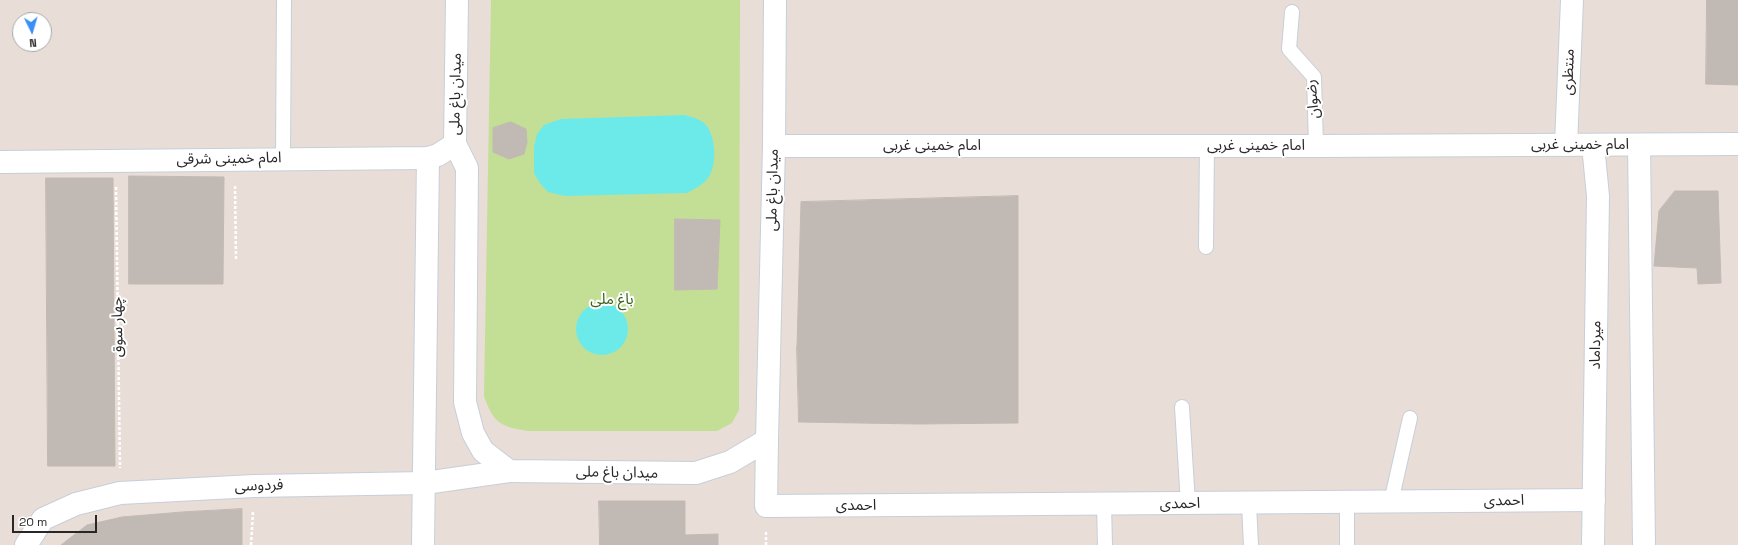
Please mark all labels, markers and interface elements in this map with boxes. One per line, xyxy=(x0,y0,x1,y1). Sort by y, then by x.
north arrow xyxy=(12,12,52,52)
text: N xyxy=(29,36,37,50)
street label: منتظری xyxy=(1559,48,1579,96)
street label: میدان باغ ملی xyxy=(446,53,466,135)
street label: رضوان xyxy=(1302,78,1324,120)
street label: امام خمینی غربی xyxy=(1531,136,1629,154)
street label: امام خمینی غربی xyxy=(883,137,981,155)
street label: امام خمینی غربی xyxy=(1207,137,1305,155)
street label: امام خمینی شرقی xyxy=(176,149,282,169)
street label: میدان باغ ملی xyxy=(763,149,783,231)
park label: باغ ملی xyxy=(590,291,634,309)
street label: چهار سوق xyxy=(108,297,128,357)
street label: میرداماد xyxy=(1587,320,1605,370)
street label: میدان باغ ملی xyxy=(576,463,658,483)
street label: فردوسی xyxy=(234,476,284,496)
street label: احمدی xyxy=(1484,492,1524,510)
street label: احمدی xyxy=(1160,495,1200,513)
street label: احمدی xyxy=(836,497,876,515)
scale bar xyxy=(14,507,99,533)
text: 20 m xyxy=(19,514,47,530)

